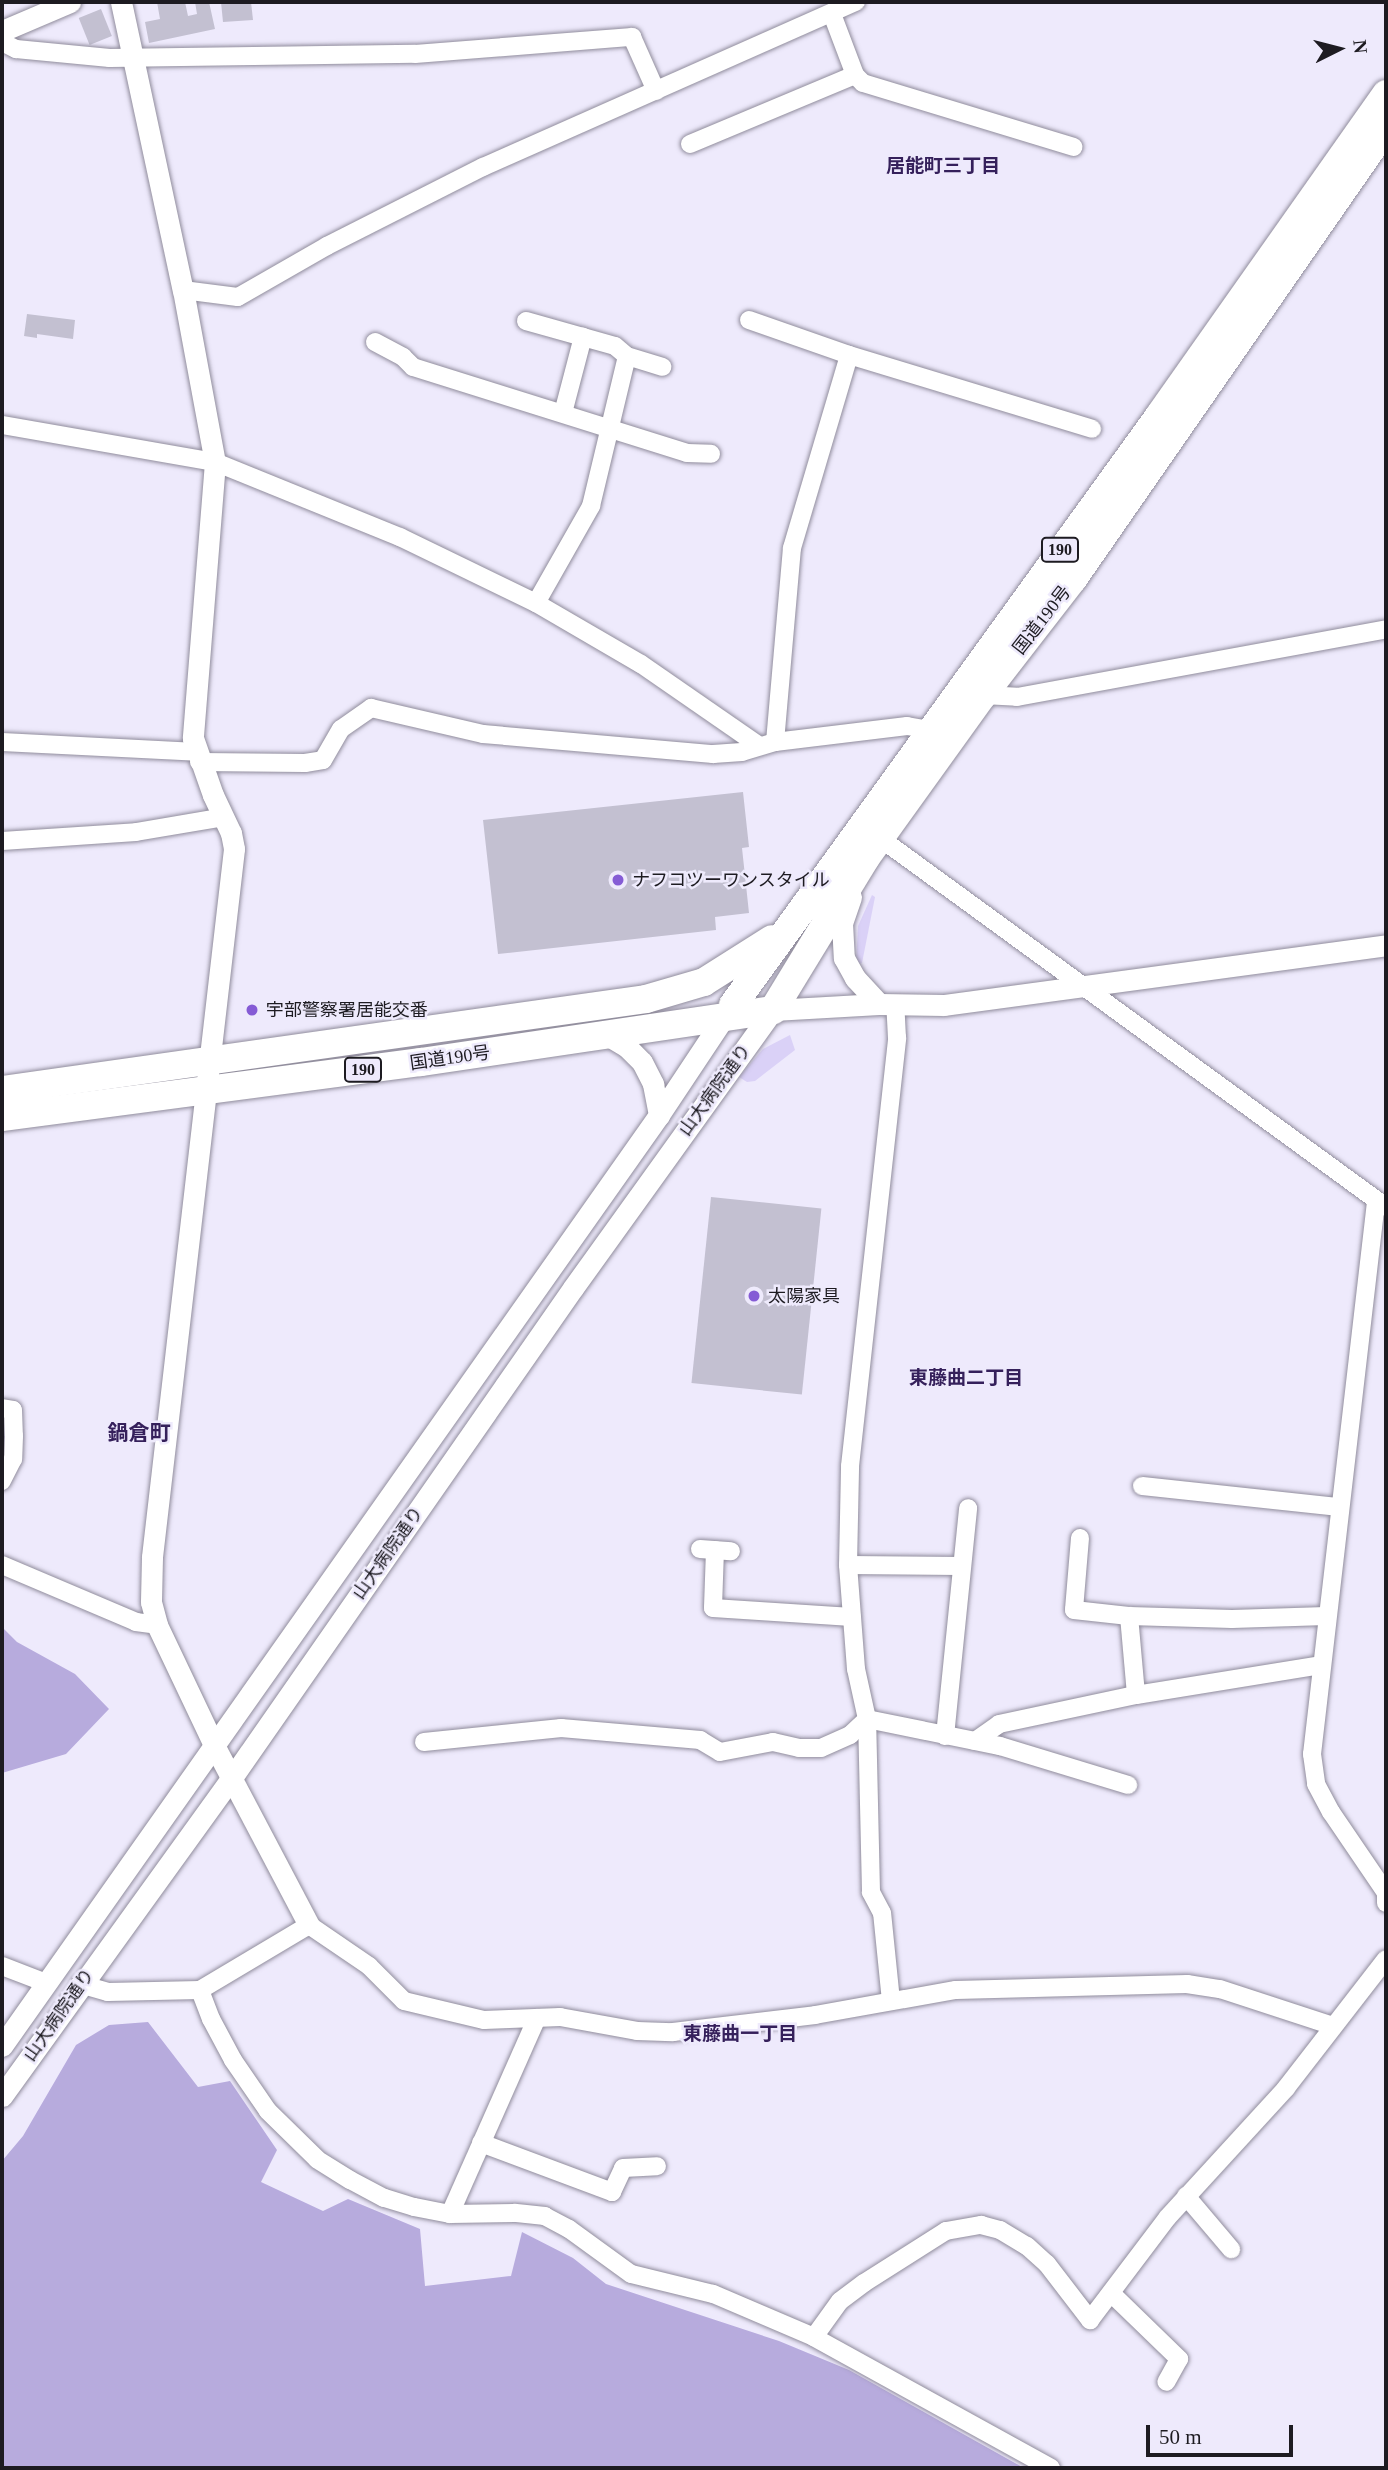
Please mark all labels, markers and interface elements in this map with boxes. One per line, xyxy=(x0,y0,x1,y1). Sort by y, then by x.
north arrow xyxy=(1304,14,1374,84)
text: N xyxy=(1349,39,1372,55)
district label: 居能町三丁目 xyxy=(886,155,1000,177)
road number: 190 xyxy=(1041,538,1079,562)
street label: 国道190号 xyxy=(1009,581,1075,659)
place label: ナフコツーワンスタイル xyxy=(632,869,830,891)
marker: ナフコツーワンスタイル xyxy=(610,872,626,888)
place label: 宇部警察署居能交番 xyxy=(266,999,428,1021)
marker: 宇部警察署居能交番 xyxy=(244,1002,260,1018)
street label: 山大病院通り xyxy=(675,1040,755,1140)
street label: 国道190号 xyxy=(408,1042,492,1074)
road number: 190 xyxy=(344,1058,382,1082)
place label: 太陽家具 xyxy=(768,1285,840,1307)
marker: 太陽家具 xyxy=(746,1288,762,1304)
district label: 東藤曲二丁目 xyxy=(909,1367,1023,1389)
district label: 鍋倉町 xyxy=(108,1420,170,1446)
street label: 山大病院通り xyxy=(348,1503,428,1603)
street label: 山大病院通り xyxy=(19,1965,99,2065)
district label: 東藤曲一丁目 xyxy=(683,2023,797,2045)
scale bar xyxy=(1150,2410,1297,2454)
text: 50 m xyxy=(1159,2425,1202,2449)

